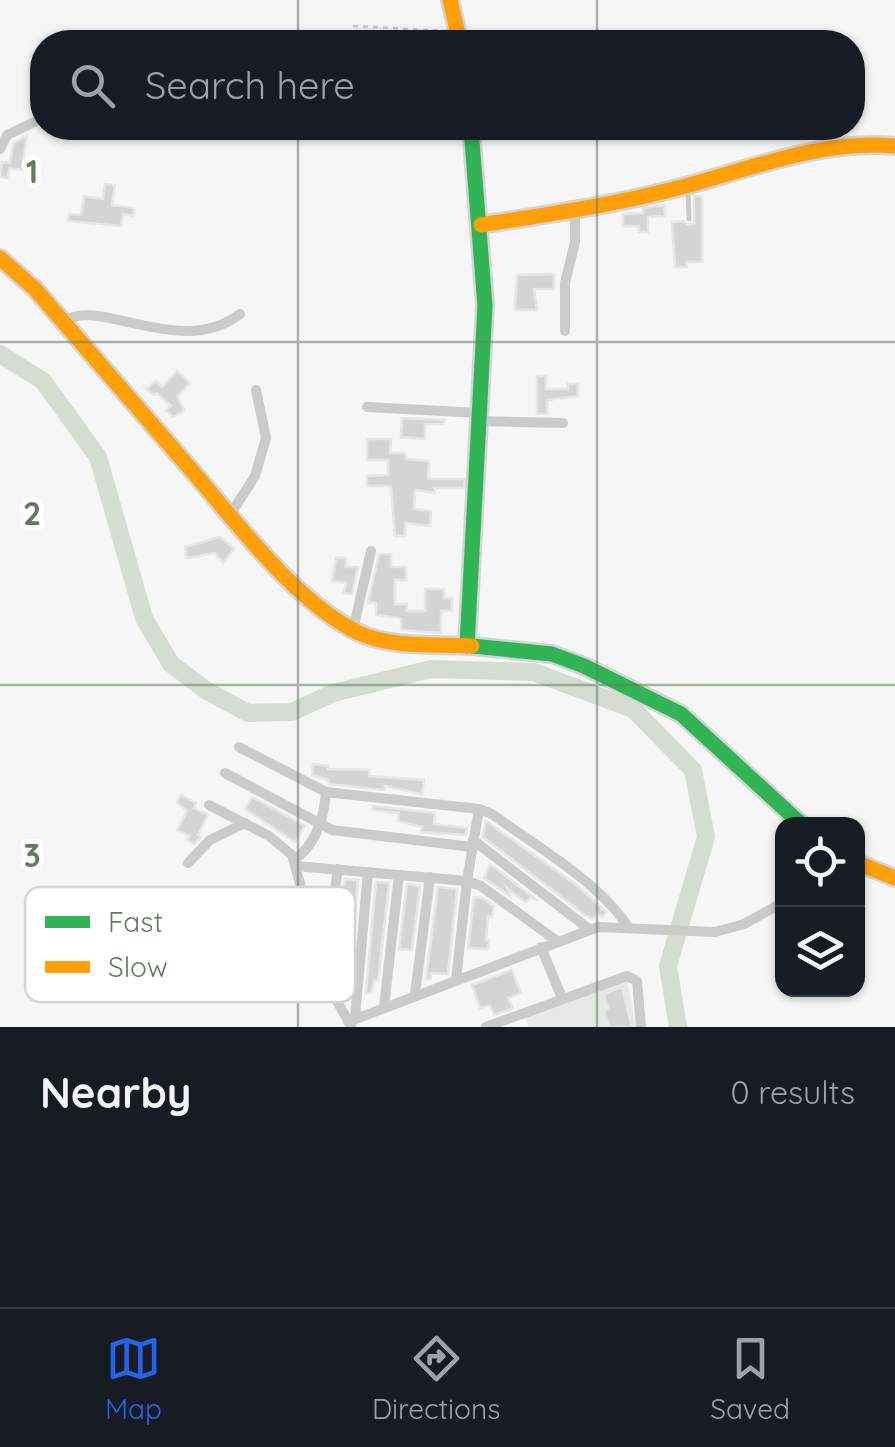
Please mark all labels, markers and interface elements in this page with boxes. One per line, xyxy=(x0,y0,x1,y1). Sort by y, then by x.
search box xyxy=(30,30,865,140)
icon: search xyxy=(65,58,120,113)
text: Search here xyxy=(145,61,355,109)
text: 1 xyxy=(26,151,38,191)
text: 2 xyxy=(23,493,41,533)
map controls xyxy=(775,817,865,997)
button: locate xyxy=(775,817,865,907)
text: 3 xyxy=(23,835,41,875)
legend xyxy=(25,887,355,1002)
text: Fast xyxy=(108,904,163,939)
button: layers xyxy=(775,907,865,997)
text: Slow xyxy=(108,949,168,984)
text: Nearby xyxy=(40,1066,191,1119)
text: 0 results xyxy=(731,1072,855,1112)
tab: Map xyxy=(105,1331,162,1426)
tab: Directions xyxy=(372,1331,500,1426)
tab: Saved xyxy=(710,1331,790,1426)

